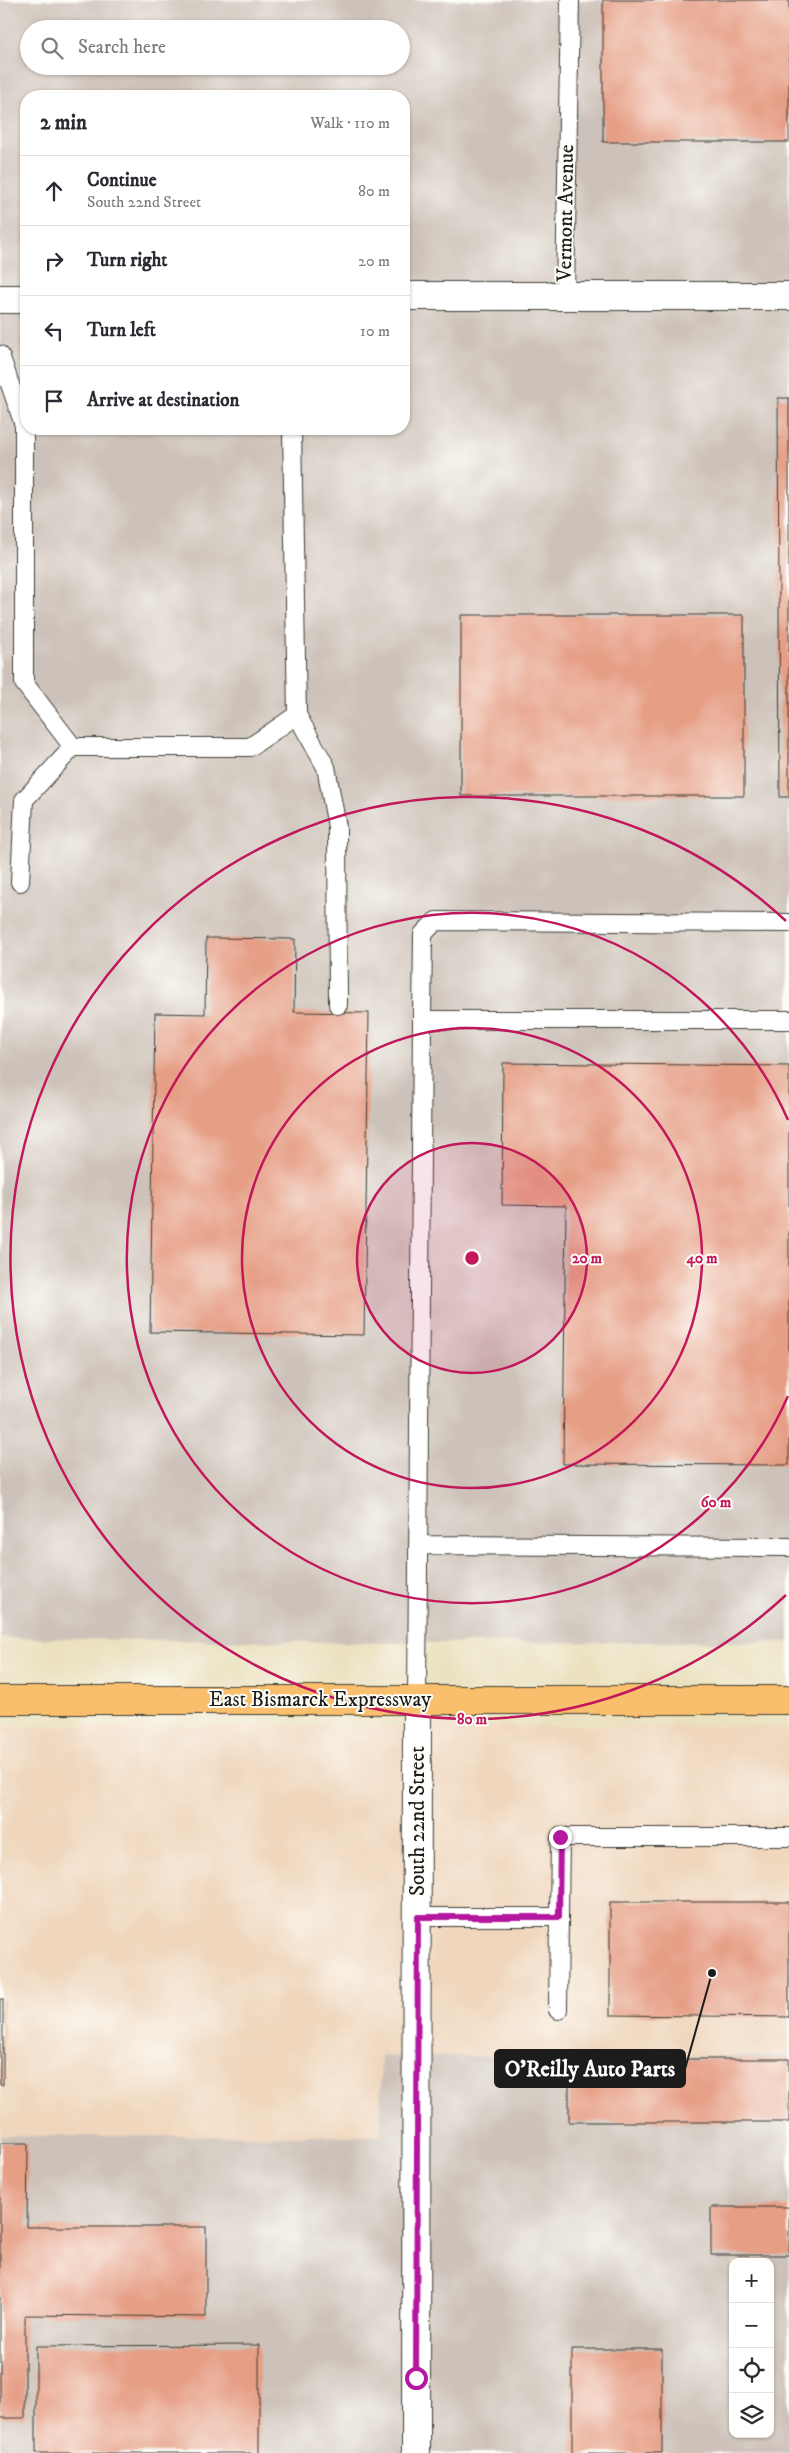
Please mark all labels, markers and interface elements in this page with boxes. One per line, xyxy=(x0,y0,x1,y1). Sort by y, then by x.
search box xyxy=(20,20,410,75)
icon: search xyxy=(38,34,66,62)
text: Search here xyxy=(78,36,166,59)
text: 2 min xyxy=(40,110,87,136)
text: Walk · 110 m xyxy=(310,113,390,133)
street label: Vermont Avenue xyxy=(552,144,580,283)
text: Continue xyxy=(87,169,157,192)
icon: ahead xyxy=(40,177,68,205)
text: 80 m xyxy=(358,181,390,201)
text: South 22nd Street xyxy=(87,192,201,212)
icon: right xyxy=(40,247,68,275)
text: Turn right xyxy=(87,249,167,272)
text: 20 m xyxy=(358,251,390,271)
icon: left xyxy=(40,317,68,345)
text: Turn left xyxy=(87,319,156,342)
text: 10 m xyxy=(360,321,390,341)
icon: arrive xyxy=(40,387,68,415)
text: Arrive at destination xyxy=(87,389,239,412)
centre of rings xyxy=(463,1249,481,1267)
text: 20 m xyxy=(572,1249,603,1268)
text: 40 m xyxy=(685,1249,718,1268)
text: 60 m xyxy=(701,1493,732,1512)
street label: East Bismarck Expressway xyxy=(209,1687,432,1713)
text: 80 m xyxy=(457,1710,488,1729)
street label: South 22nd Street xyxy=(405,1746,431,1896)
route end xyxy=(549,1826,572,1849)
callout: O'Reilly Auto Parts xyxy=(495,2050,685,2087)
text: O'Reilly Auto Parts xyxy=(505,2056,676,2083)
map controls xyxy=(729,2258,774,2438)
button: + xyxy=(729,2258,774,2303)
button: − xyxy=(729,2303,774,2348)
button: locate xyxy=(729,2348,774,2393)
route start xyxy=(405,2367,428,2390)
button: layers xyxy=(729,2393,774,2438)

